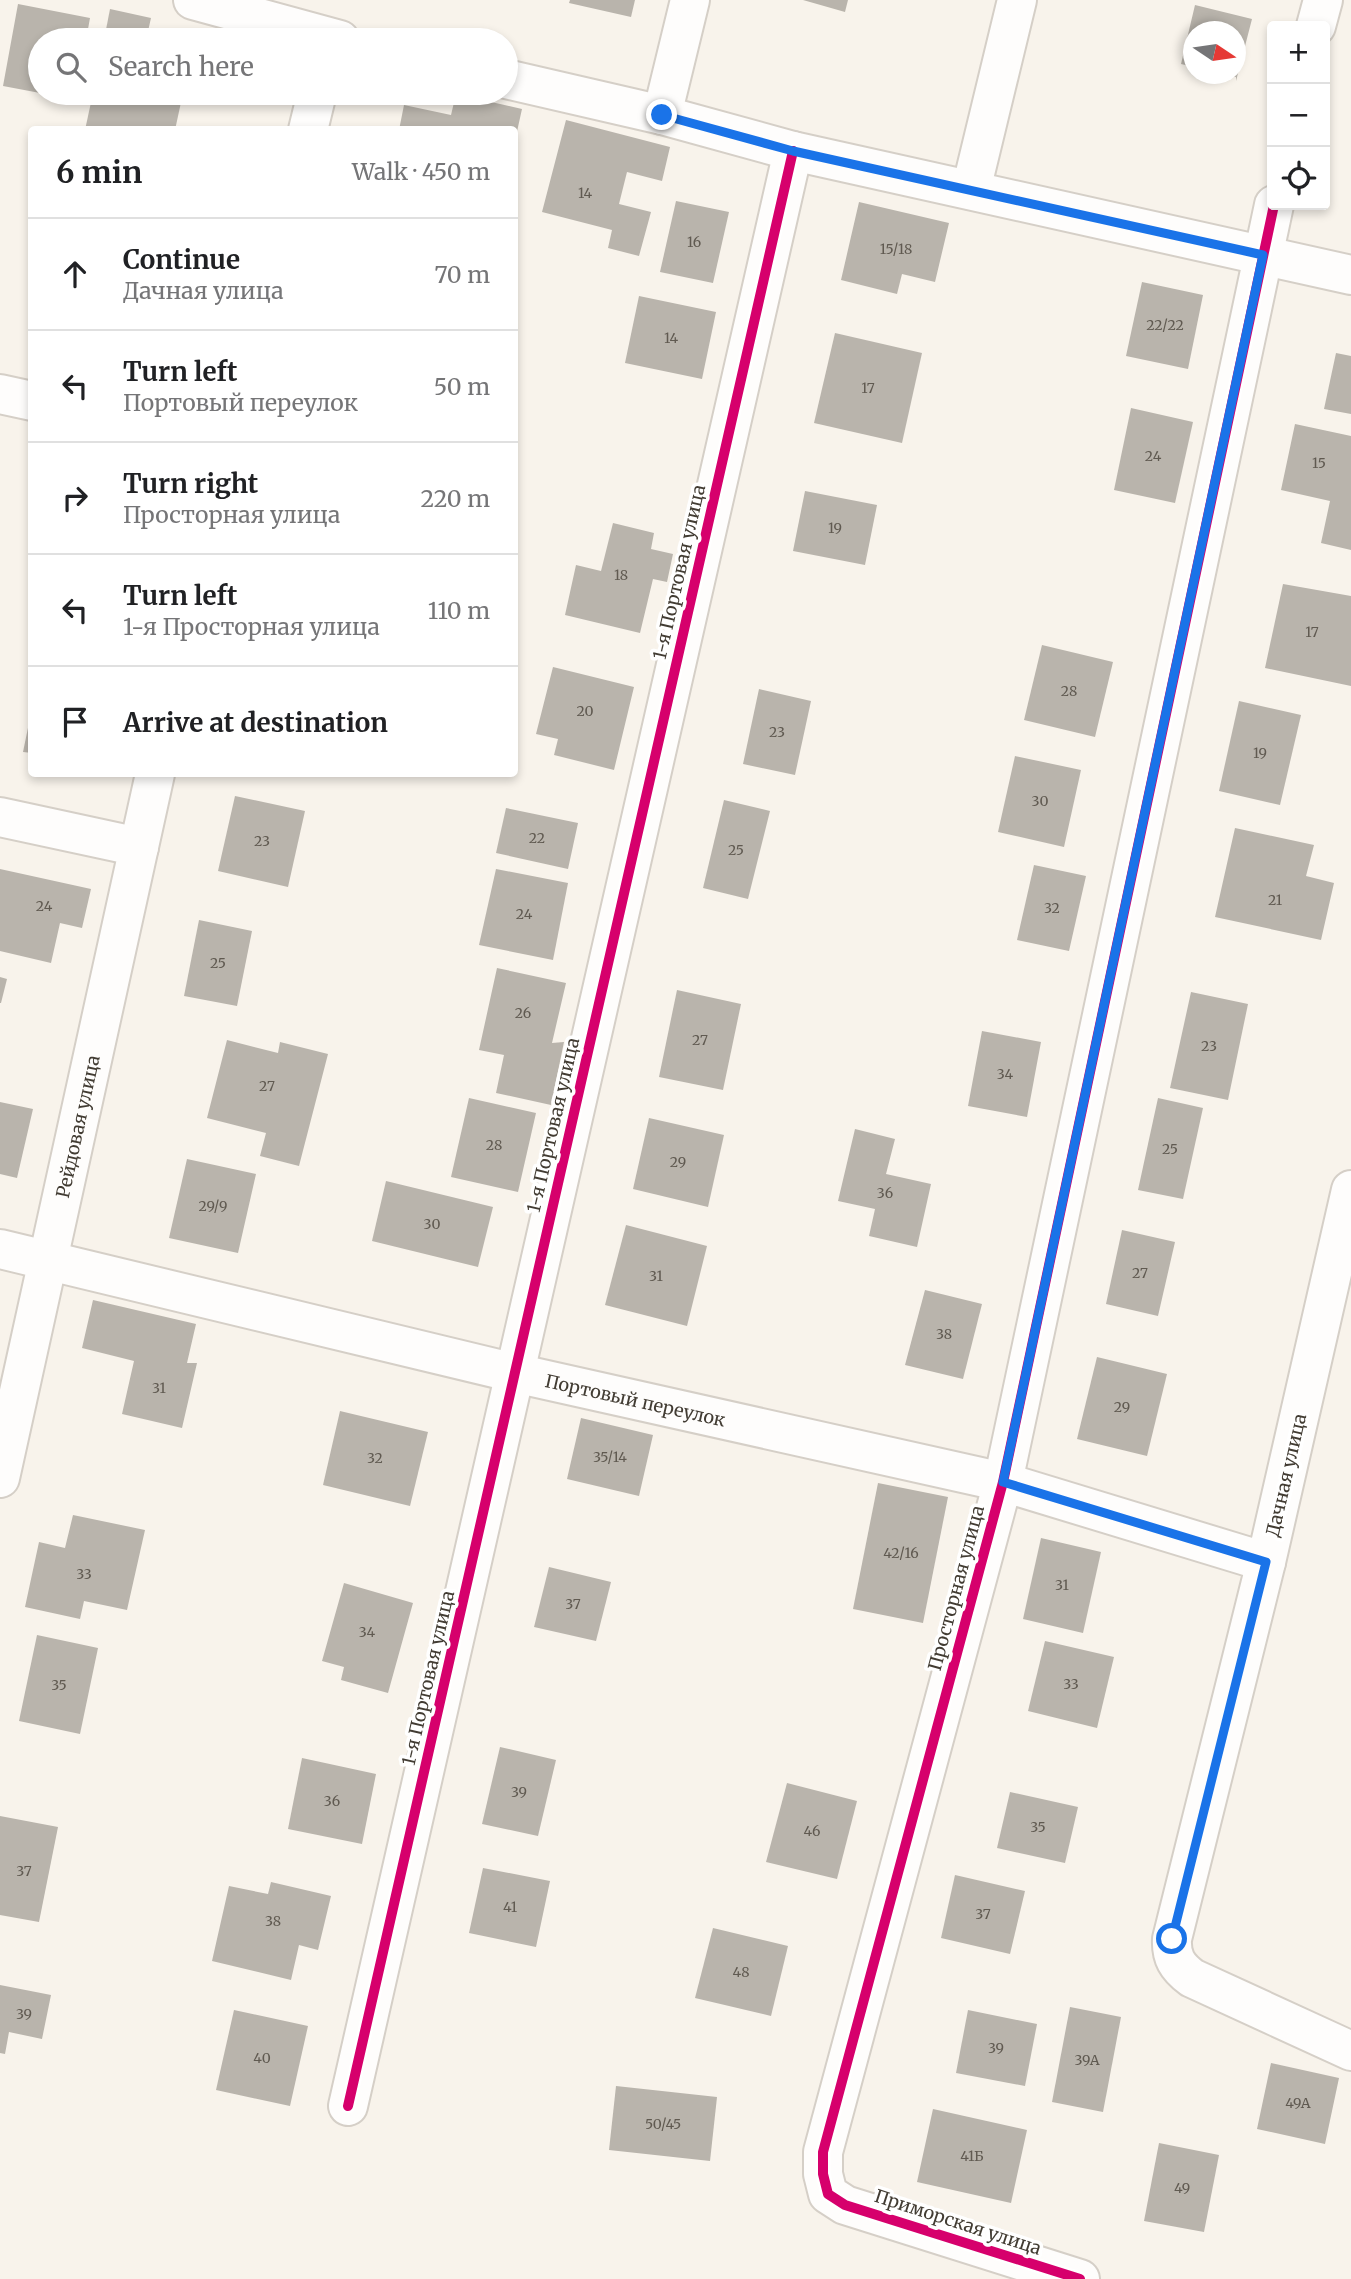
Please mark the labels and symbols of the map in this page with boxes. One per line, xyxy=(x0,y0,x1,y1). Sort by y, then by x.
north arrow xyxy=(1183,21,1246,84)
route end xyxy=(646,99,677,130)
house number: 14 xyxy=(578,184,592,202)
house number: 16 xyxy=(687,233,701,251)
house number: 15/18 xyxy=(880,240,912,258)
house number: 22/22 xyxy=(1146,316,1184,334)
house number: 14 xyxy=(664,329,678,347)
house number: 17 xyxy=(861,379,875,397)
house number: 24 xyxy=(1145,447,1162,465)
house number: 15 xyxy=(1312,454,1326,472)
street label: 1-я Портовая улица xyxy=(648,482,710,662)
house number: 19 xyxy=(828,519,842,537)
house number: 18 xyxy=(614,566,628,584)
house number: 17 xyxy=(1305,623,1319,641)
house number: 28 xyxy=(1061,682,1077,700)
house number: 20 xyxy=(576,702,594,720)
house number: 23 xyxy=(769,723,785,741)
house number: 19 xyxy=(1253,744,1267,762)
house number: 30 xyxy=(1032,792,1048,810)
house number: 22 xyxy=(529,829,545,847)
house number: 23 xyxy=(254,832,270,850)
house number: 25 xyxy=(728,841,744,859)
house number: 21 xyxy=(1268,891,1282,909)
house number: 24 xyxy=(36,897,53,915)
house number: 32 xyxy=(1044,899,1060,917)
house number: 24 xyxy=(516,905,533,923)
house number: 25 xyxy=(210,954,226,972)
house number: 26 xyxy=(515,1004,531,1022)
house number: 27 xyxy=(692,1031,708,1049)
street label: 1-я Портовая улица xyxy=(522,1035,584,1215)
house number: 23 xyxy=(1201,1037,1217,1055)
street label: Рейдовая улица xyxy=(51,1053,104,1200)
house number: 34 xyxy=(997,1065,1014,1083)
house number: 27 xyxy=(259,1077,275,1095)
house number: 28 xyxy=(486,1136,502,1154)
house number: 25 xyxy=(1162,1140,1178,1158)
house number: 29 xyxy=(670,1153,686,1171)
house number: 36 xyxy=(877,1184,893,1202)
house number: 29/9 xyxy=(198,1197,228,1215)
house number: 30 xyxy=(424,1215,440,1233)
house number: 27 xyxy=(1132,1264,1148,1282)
house number: 31 xyxy=(649,1267,663,1285)
house number: 38 xyxy=(936,1325,952,1343)
street label: Портовый переулок xyxy=(543,1369,728,1431)
house number: 31 xyxy=(152,1379,166,1397)
house number: 29 xyxy=(1114,1398,1130,1416)
street label: Дачная улица xyxy=(1261,1411,1311,1539)
house number: 35/14 xyxy=(593,1448,627,1466)
house number: 32 xyxy=(367,1449,383,1467)
street label: Просторная улица xyxy=(923,1503,989,1673)
house number: 42/16 xyxy=(883,1544,919,1562)
house number: 33 xyxy=(76,1565,92,1583)
house number: 31 xyxy=(1055,1576,1069,1594)
street label: 1-я Портовая улица xyxy=(397,1588,459,1768)
house number: 37 xyxy=(565,1595,581,1613)
house number: 34 xyxy=(359,1623,376,1641)
house number: 33 xyxy=(1063,1675,1079,1693)
house number: 35 xyxy=(51,1676,67,1694)
house number: 39 xyxy=(511,1783,527,1801)
house number: 36 xyxy=(324,1792,340,1810)
house number: 35 xyxy=(1030,1818,1046,1836)
house number: 46 xyxy=(804,1822,820,1840)
house number: 37 xyxy=(16,1862,32,1880)
house number: 41 xyxy=(503,1898,517,1916)
house number: 37 xyxy=(975,1905,991,1923)
house number: 38 xyxy=(265,1912,281,1930)
route start xyxy=(1156,1923,1187,1954)
house number: 48 xyxy=(733,1963,749,1981)
house number: 39 xyxy=(16,2005,32,2023)
house number: 39 xyxy=(988,2039,1004,2057)
house number: 40 xyxy=(253,2049,271,2067)
house number: 39А xyxy=(1074,2051,1100,2069)
house number: 49А xyxy=(1285,2094,1311,2112)
house number: 50/45 xyxy=(645,2115,681,2133)
house number: 41Б xyxy=(960,2147,984,2165)
house number: 49 xyxy=(1174,2179,1190,2197)
street label: Приморская улица xyxy=(872,2184,1045,2260)

